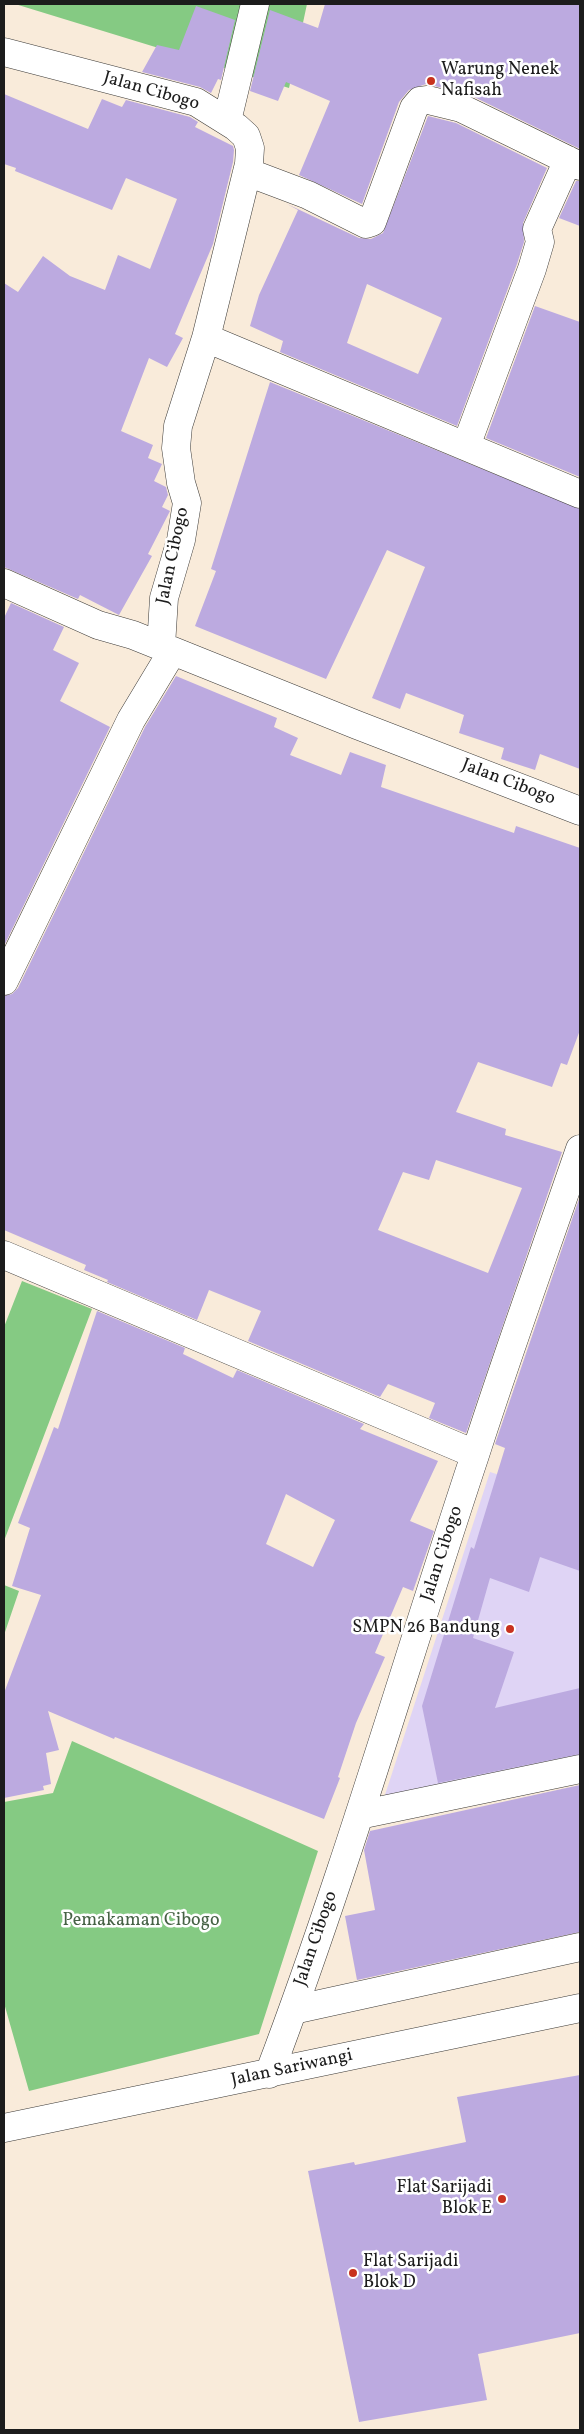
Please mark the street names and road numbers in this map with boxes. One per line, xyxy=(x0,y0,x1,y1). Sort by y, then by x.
street label: Jalan Cibogo xyxy=(100,68,202,116)
street label: Jalan Cibogo xyxy=(153,505,195,607)
street label: Jalan Cibogo xyxy=(458,755,558,811)
street label: Jalan Cibogo xyxy=(417,1504,469,1604)
street label: Jalan Cibogo xyxy=(291,1889,343,1989)
street label: Jalan Sariwangi xyxy=(229,2046,355,2092)

